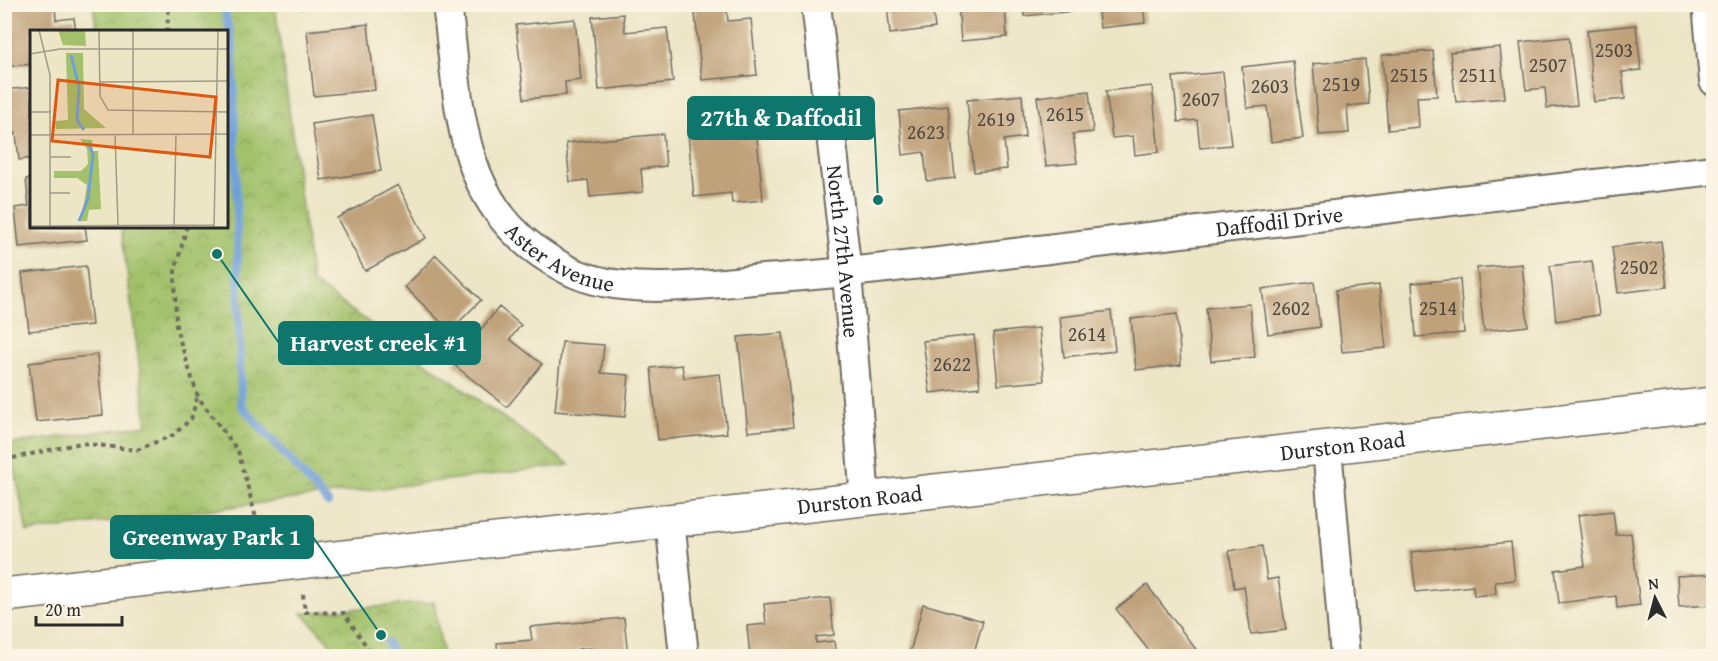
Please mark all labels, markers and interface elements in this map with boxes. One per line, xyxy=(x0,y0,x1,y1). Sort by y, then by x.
inset map xyxy=(30,30,228,228)
house number: 2503 xyxy=(1595,35,1633,64)
house number: 2507 xyxy=(1529,50,1567,79)
house number: 2515 xyxy=(1390,60,1428,89)
house number: 2511 xyxy=(1459,60,1497,89)
house number: 2519 xyxy=(1322,69,1360,98)
house number: 2603 xyxy=(1251,71,1289,100)
house number: 2607 xyxy=(1182,84,1220,113)
callout: 27th & Daffodil xyxy=(688,97,874,139)
house number: 2615 xyxy=(1046,99,1084,128)
text: 27th & Daffodil xyxy=(700,100,862,135)
house number: 2619 xyxy=(977,104,1015,133)
house number: 2623 xyxy=(907,117,945,146)
street label: North 27th Avenue xyxy=(819,163,868,339)
street label: Daffodil Drive xyxy=(1214,198,1345,245)
street label: Aster Avenue xyxy=(498,215,617,300)
house number: 2502 xyxy=(1620,252,1658,281)
house number: 2602 xyxy=(1272,293,1310,322)
house number: 2514 xyxy=(1419,293,1457,322)
house number: 2614 xyxy=(1068,319,1106,348)
callout: Harvest creek #1 xyxy=(279,322,480,364)
text: Harvest creek #1 xyxy=(290,325,468,360)
house number: 2622 xyxy=(933,349,971,378)
street label: Durston Road xyxy=(1279,423,1407,468)
street label: Durston Road xyxy=(796,477,924,522)
callout: Greenway Park 1 xyxy=(111,516,313,558)
text: Greenway Park 1 xyxy=(123,519,301,554)
north arrow xyxy=(1625,568,1685,628)
text: N xyxy=(1647,571,1660,596)
scale bar xyxy=(36,589,122,627)
text: 20 m xyxy=(45,596,81,623)

